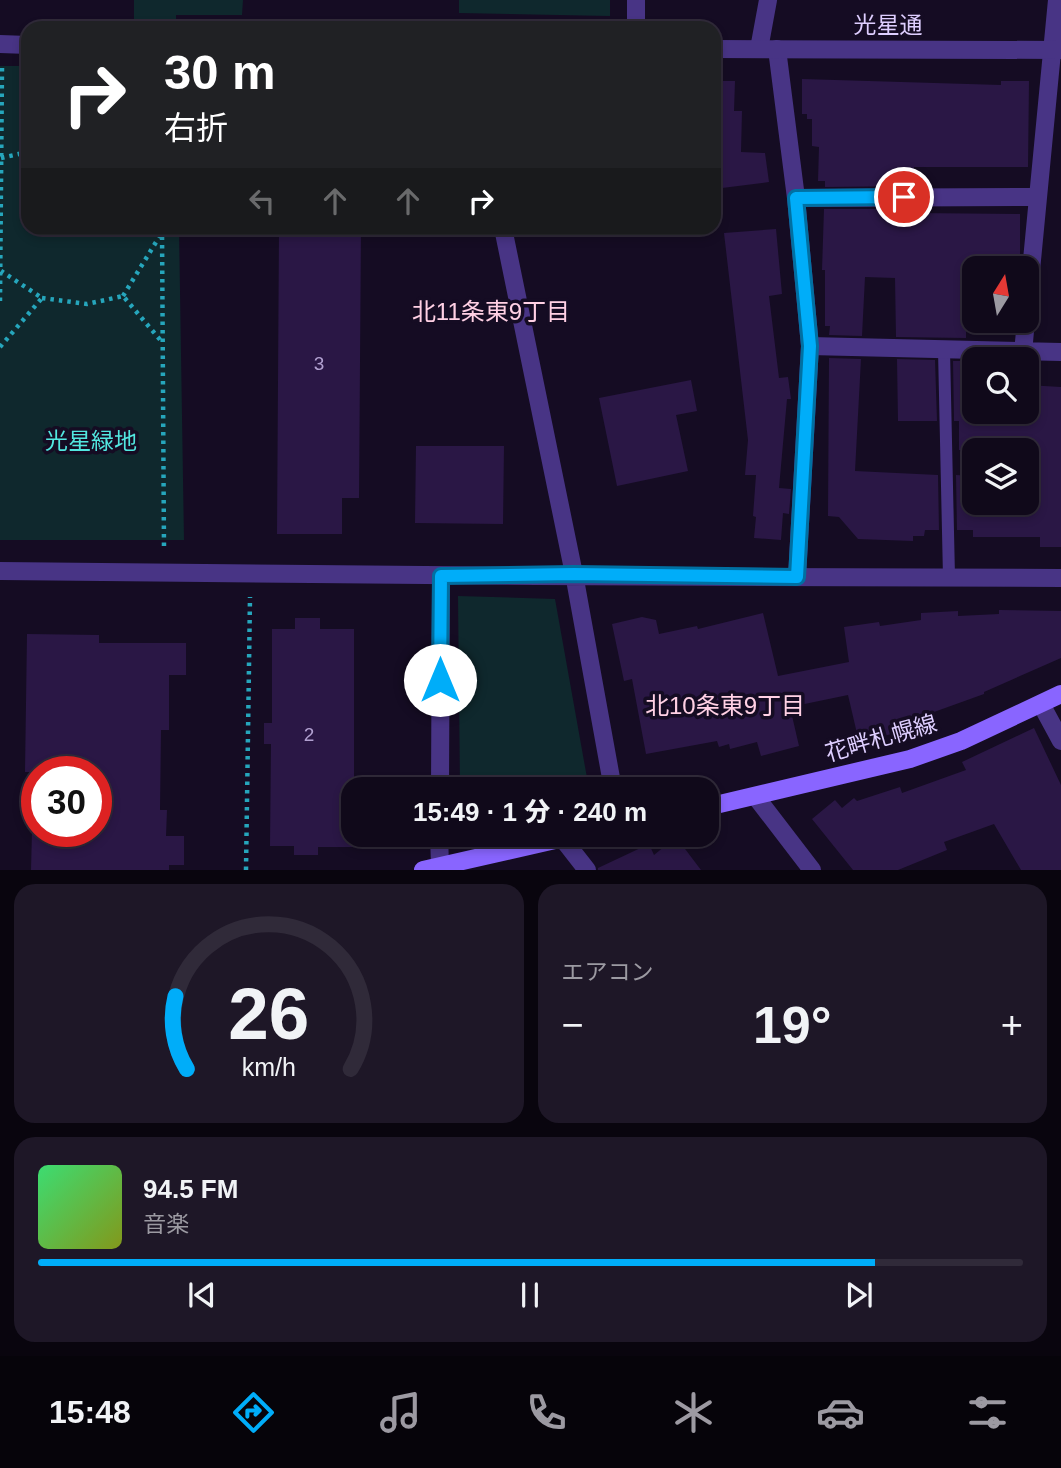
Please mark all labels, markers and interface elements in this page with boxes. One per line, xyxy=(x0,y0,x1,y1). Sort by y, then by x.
street label: 光星通 xyxy=(854,12,923,38)
text: 30 m xyxy=(164,45,276,99)
icon: right xyxy=(49,49,140,140)
text: 右折 xyxy=(164,110,228,146)
pin xyxy=(874,167,934,227)
icon: arrive xyxy=(885,178,923,216)
icon: left xyxy=(243,182,281,220)
icon: ahead xyxy=(316,182,354,220)
icon: ahead xyxy=(389,182,427,220)
icon: right xyxy=(462,182,500,220)
north arrow xyxy=(962,256,1040,332)
map controls xyxy=(962,256,1039,515)
district label: 北11条東9丁目 xyxy=(412,298,570,325)
button: search xyxy=(962,347,1039,424)
house number: 3 xyxy=(314,353,324,374)
park label: 光星緑地 xyxy=(45,428,137,454)
button: layers xyxy=(962,438,1039,515)
position arrow xyxy=(403,643,477,717)
district label: 北10条東9丁目 xyxy=(645,692,805,719)
street label: 花畔札幌線 xyxy=(822,710,940,766)
house number: 2 xyxy=(304,724,314,745)
speed limit sign: 30 xyxy=(21,756,112,847)
text: 15:49 · 1 分 · 240 m xyxy=(413,797,647,827)
text: エアコン xyxy=(562,959,654,985)
text: 26 xyxy=(228,974,309,1055)
text: 19° xyxy=(753,996,832,1054)
text: − xyxy=(562,1004,584,1046)
text: + xyxy=(1001,1004,1023,1046)
text: km/h xyxy=(242,1053,296,1081)
text: 94.5 FM xyxy=(143,1174,238,1204)
text: 音楽 xyxy=(143,1211,189,1237)
icon: previous xyxy=(183,1276,221,1314)
icon: pause xyxy=(511,1276,549,1314)
icon: next xyxy=(840,1276,878,1314)
icon: directions xyxy=(229,1388,278,1437)
icon: music xyxy=(376,1388,425,1437)
icon: phone xyxy=(522,1388,571,1437)
icon: climate xyxy=(669,1388,718,1437)
icon: car xyxy=(816,1388,865,1437)
icon: filters xyxy=(963,1388,1012,1437)
text: 15:48 xyxy=(49,1394,131,1430)

